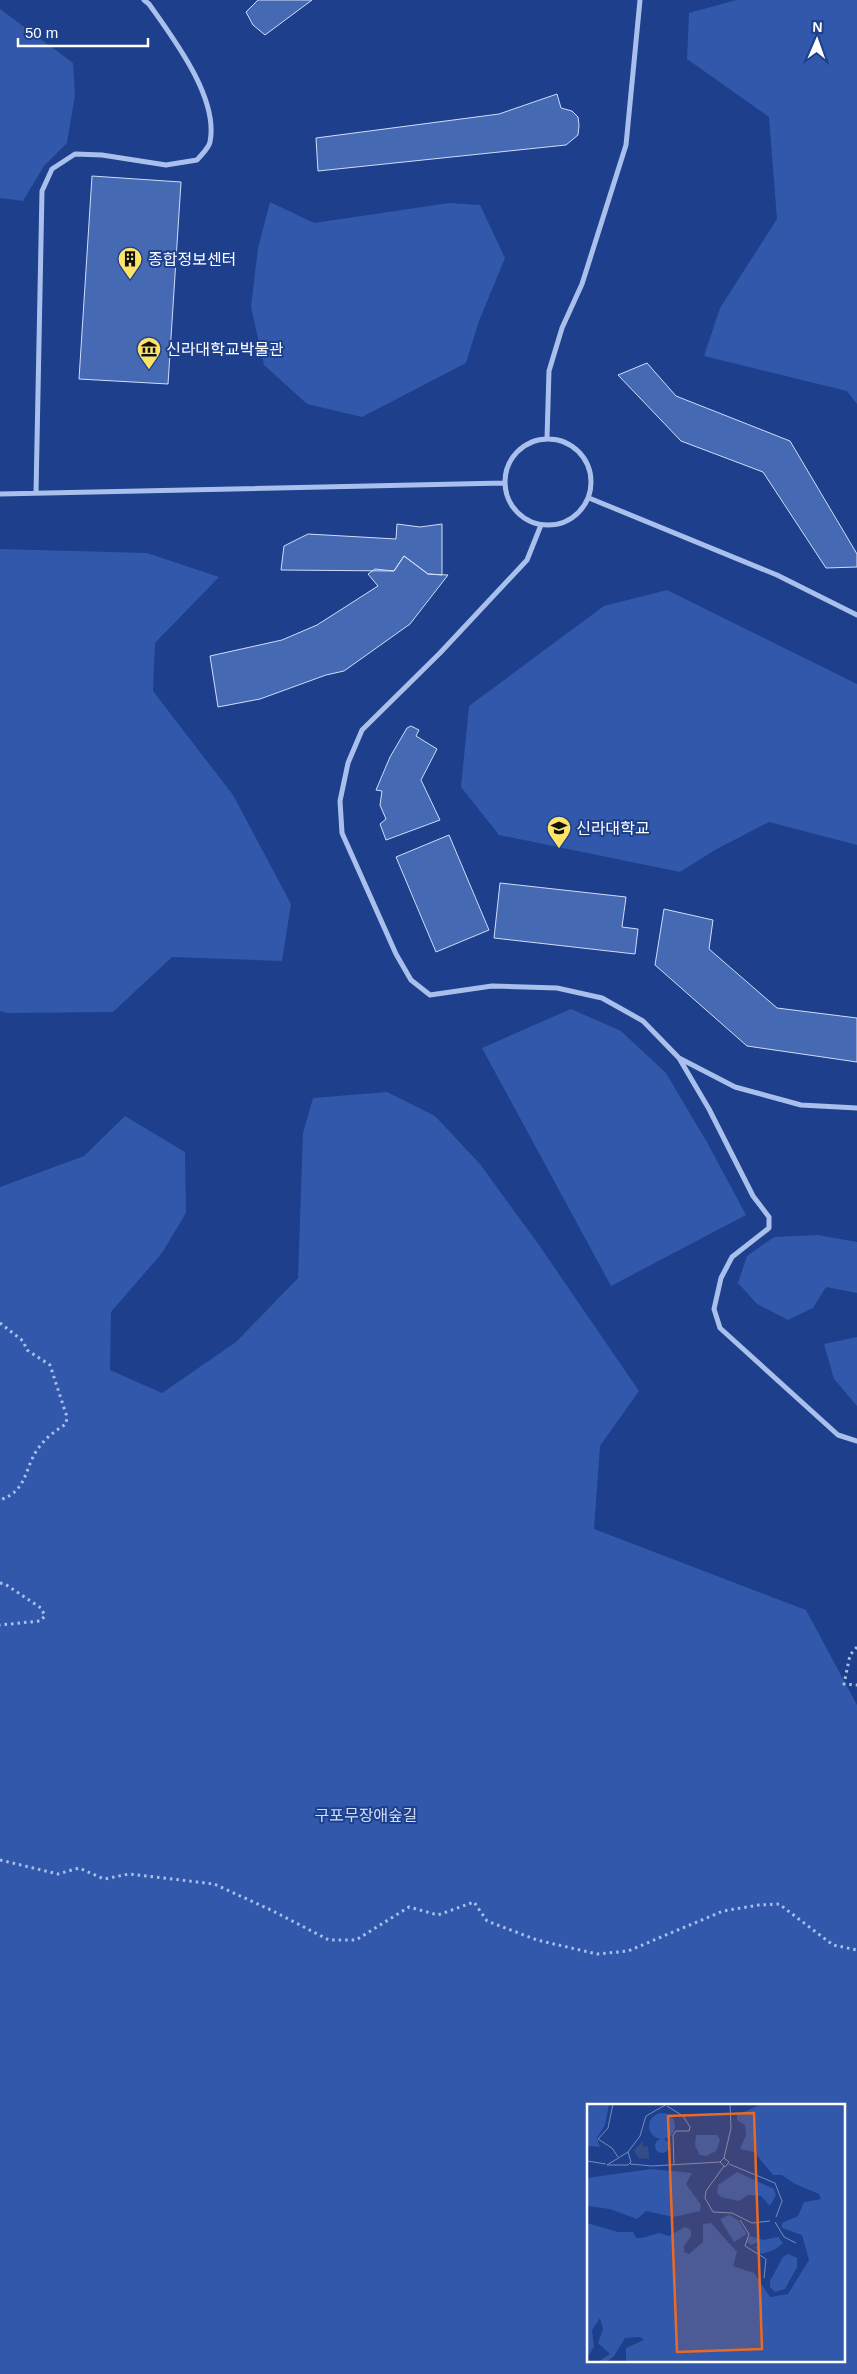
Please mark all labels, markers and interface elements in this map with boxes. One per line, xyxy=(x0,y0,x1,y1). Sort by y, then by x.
scale bar xyxy=(18,15,148,47)
north arrow xyxy=(792,15,842,65)
text: N xyxy=(812,19,823,35)
text: 50 m xyxy=(25,24,58,41)
building icon: 종합정보센터 xyxy=(117,246,143,280)
place label: 종합정보센터 xyxy=(148,251,236,268)
museum icon: 신라대학교박물관 xyxy=(136,336,162,370)
place label: 신라대학교박물관 xyxy=(166,341,284,358)
school or university icon: 신라대학교 xyxy=(546,815,572,849)
place label: 신라대학교 xyxy=(576,820,650,837)
park label: 구포무장애숲길 xyxy=(314,1807,418,1824)
inset map xyxy=(587,2104,844,2362)

